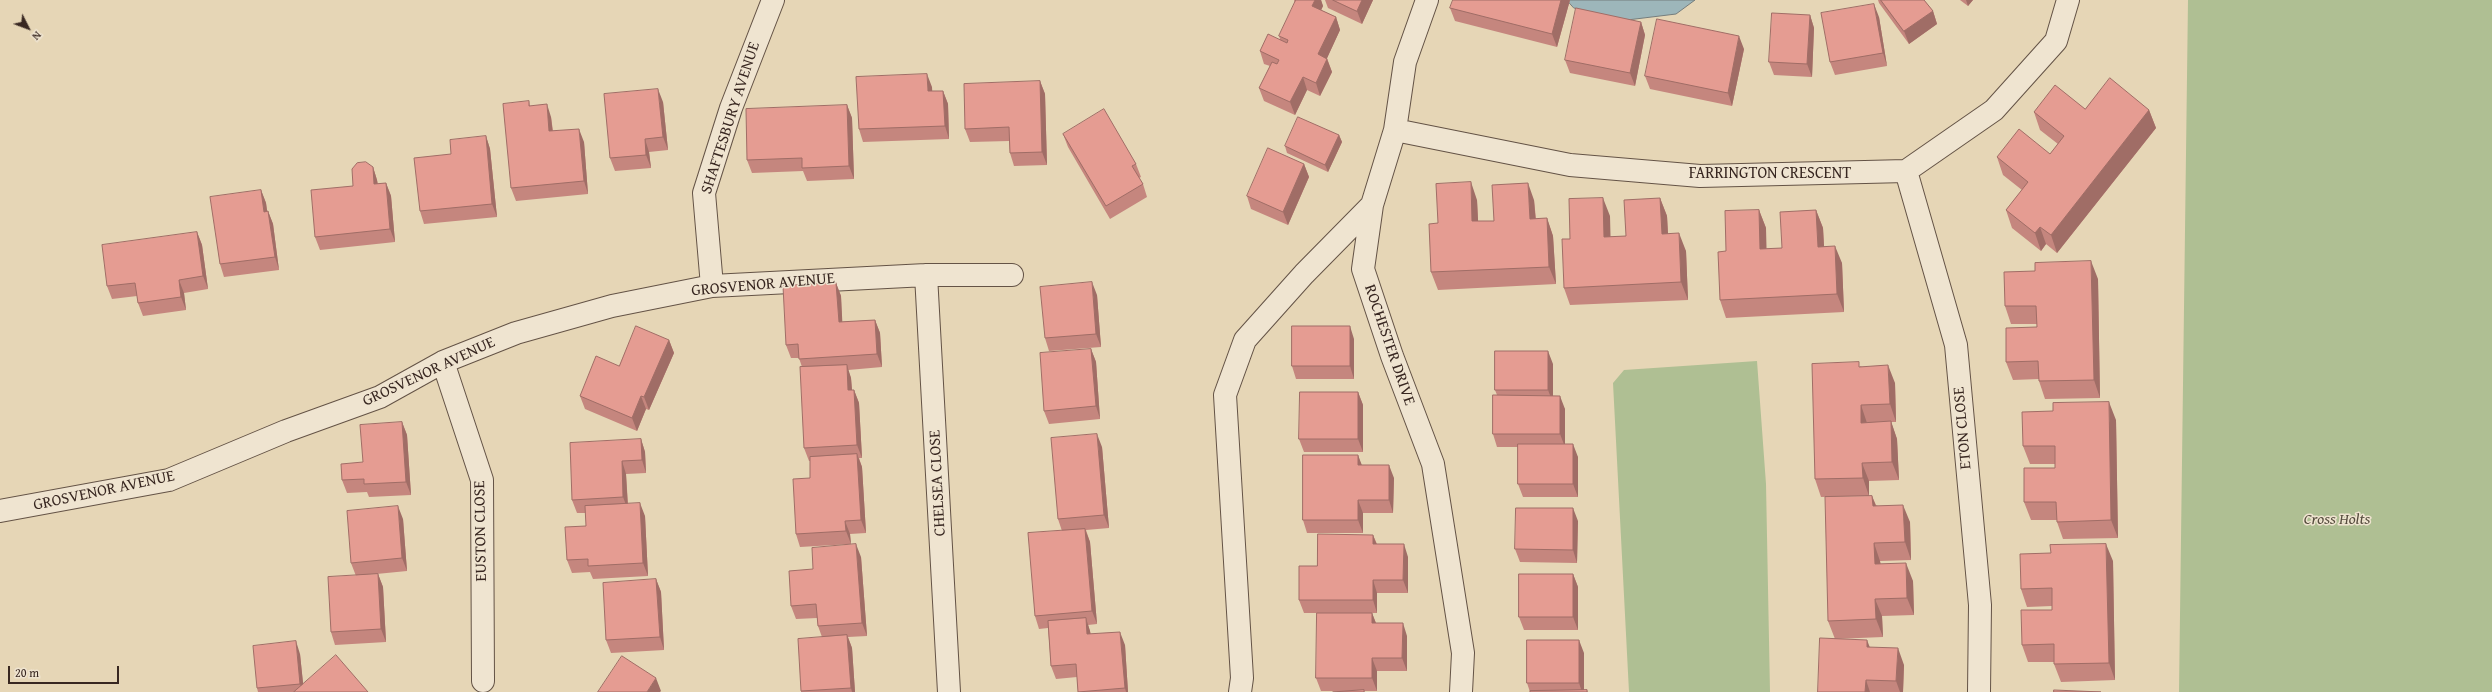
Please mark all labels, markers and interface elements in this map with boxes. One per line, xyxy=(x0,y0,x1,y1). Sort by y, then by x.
north arrow xyxy=(8,8,48,48)
text: N xyxy=(29,28,45,44)
street label: SHAFTESBURY AVENUE xyxy=(697,39,765,197)
street label: FARRINGTON CRESCENT xyxy=(1689,164,1851,184)
street label: GROSVENOR AVENUE xyxy=(691,269,835,301)
street label: ROCHESTER DRIVE xyxy=(1359,282,1419,408)
street label: GROSVENOR AVENUE xyxy=(360,333,498,411)
street label: ETON CLOSE xyxy=(1950,386,1976,470)
street label: CHELSEA CLOSE xyxy=(926,429,950,537)
street label: GROSVENOR AVENUE xyxy=(32,467,176,515)
street label: EUSTON CLOSE xyxy=(471,480,491,582)
park label: Cross Holts xyxy=(2304,510,2370,530)
scale bar xyxy=(10,658,121,684)
text: 20 m xyxy=(15,664,39,681)

